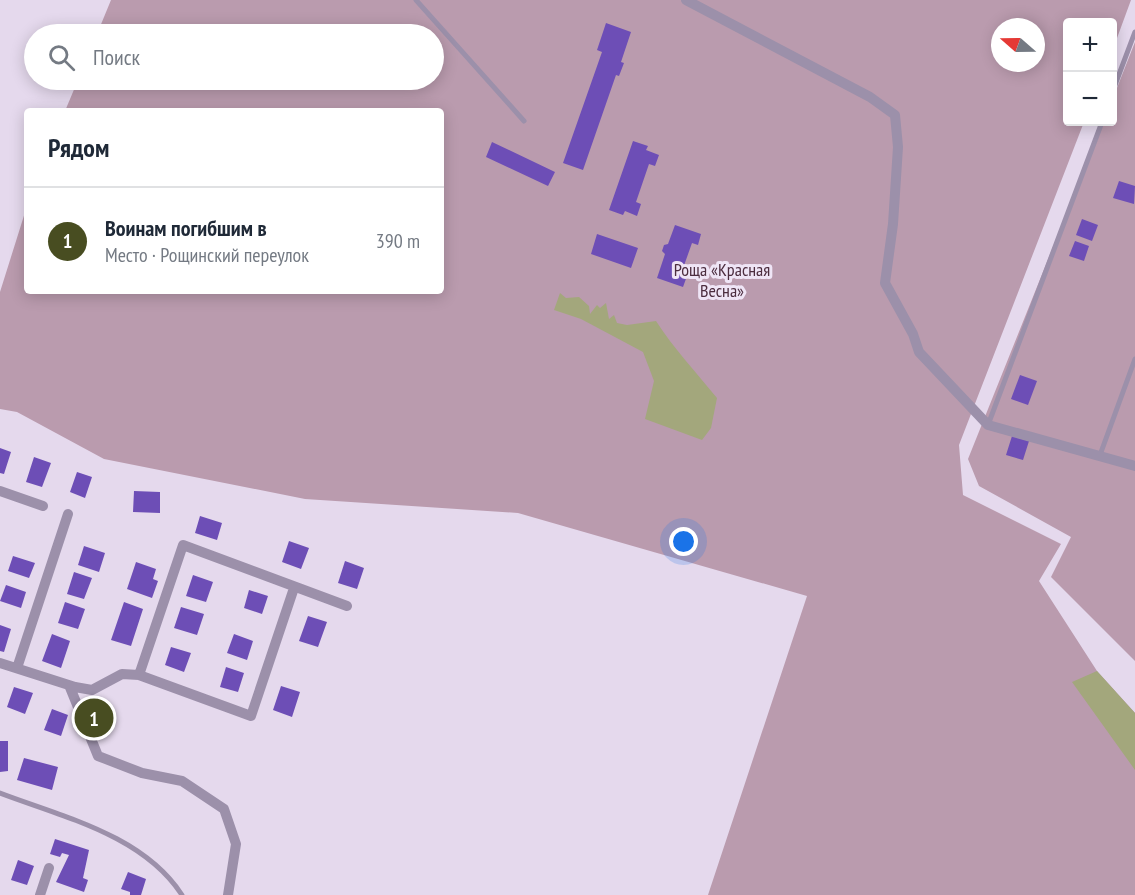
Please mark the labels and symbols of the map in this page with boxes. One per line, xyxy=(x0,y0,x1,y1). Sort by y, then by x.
north arrow xyxy=(991,18,1045,72)
park label: Роща «Красная Весна» xyxy=(674,258,770,302)
your location xyxy=(669,527,698,556)
pin: 1 xyxy=(74,696,113,740)

